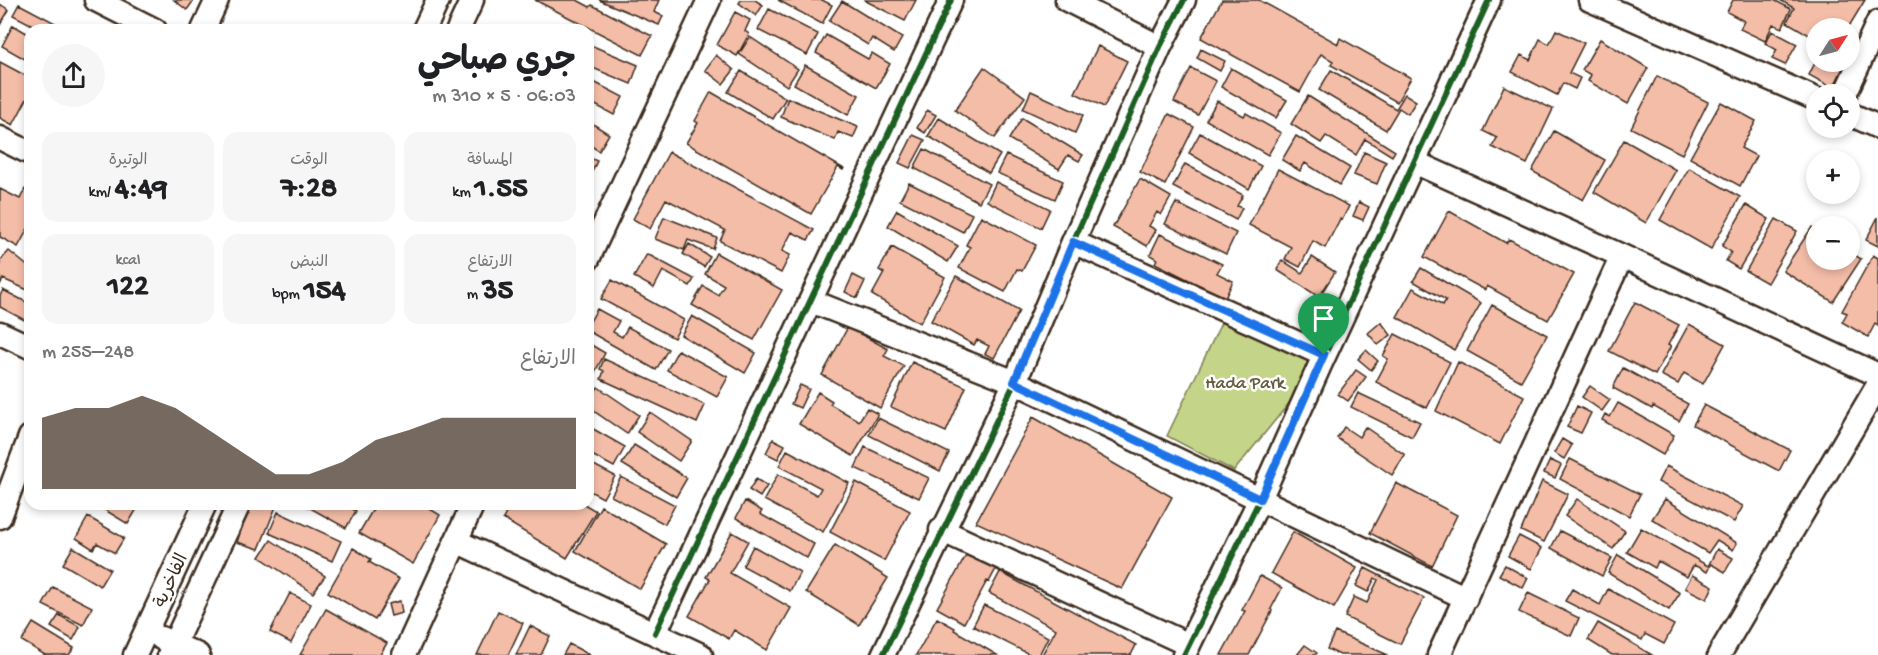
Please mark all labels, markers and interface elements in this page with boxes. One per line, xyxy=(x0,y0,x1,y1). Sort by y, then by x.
north arrow xyxy=(1806,18,1860,72)
map controls xyxy=(1806,18,1860,270)
button: share xyxy=(42,44,105,107)
text: جري صباحي xyxy=(418,44,576,82)
button: locate xyxy=(1806,84,1860,138)
text: 06:03 · 5 × 310 m xyxy=(432,86,576,109)
button: + xyxy=(1806,150,1860,204)
text: الوتيرة xyxy=(109,152,147,171)
text: الوقت xyxy=(290,152,328,171)
text: المسافة xyxy=(467,152,513,171)
text: 4:49 xyxy=(115,173,167,208)
text: 7:28 xyxy=(281,173,337,208)
text: 1.55 xyxy=(475,173,528,208)
text: /km xyxy=(89,184,115,203)
text: km xyxy=(452,184,475,203)
button: − xyxy=(1806,216,1860,270)
text: kcal xyxy=(116,252,140,271)
text: النبض xyxy=(290,254,328,273)
text: الارتفاع xyxy=(468,254,512,273)
text: 122 xyxy=(107,271,149,306)
text: 154 xyxy=(304,275,346,310)
text: 35 xyxy=(482,275,513,310)
text: bpm xyxy=(272,286,304,305)
text: m xyxy=(467,286,482,305)
pin xyxy=(1298,293,1349,355)
icon: arrive xyxy=(1307,302,1340,335)
text: 248–255 m xyxy=(42,342,134,365)
text: الارتفاع xyxy=(520,349,576,372)
park label: Hada Park xyxy=(1205,374,1287,395)
street label: الفاخرية xyxy=(151,551,194,611)

